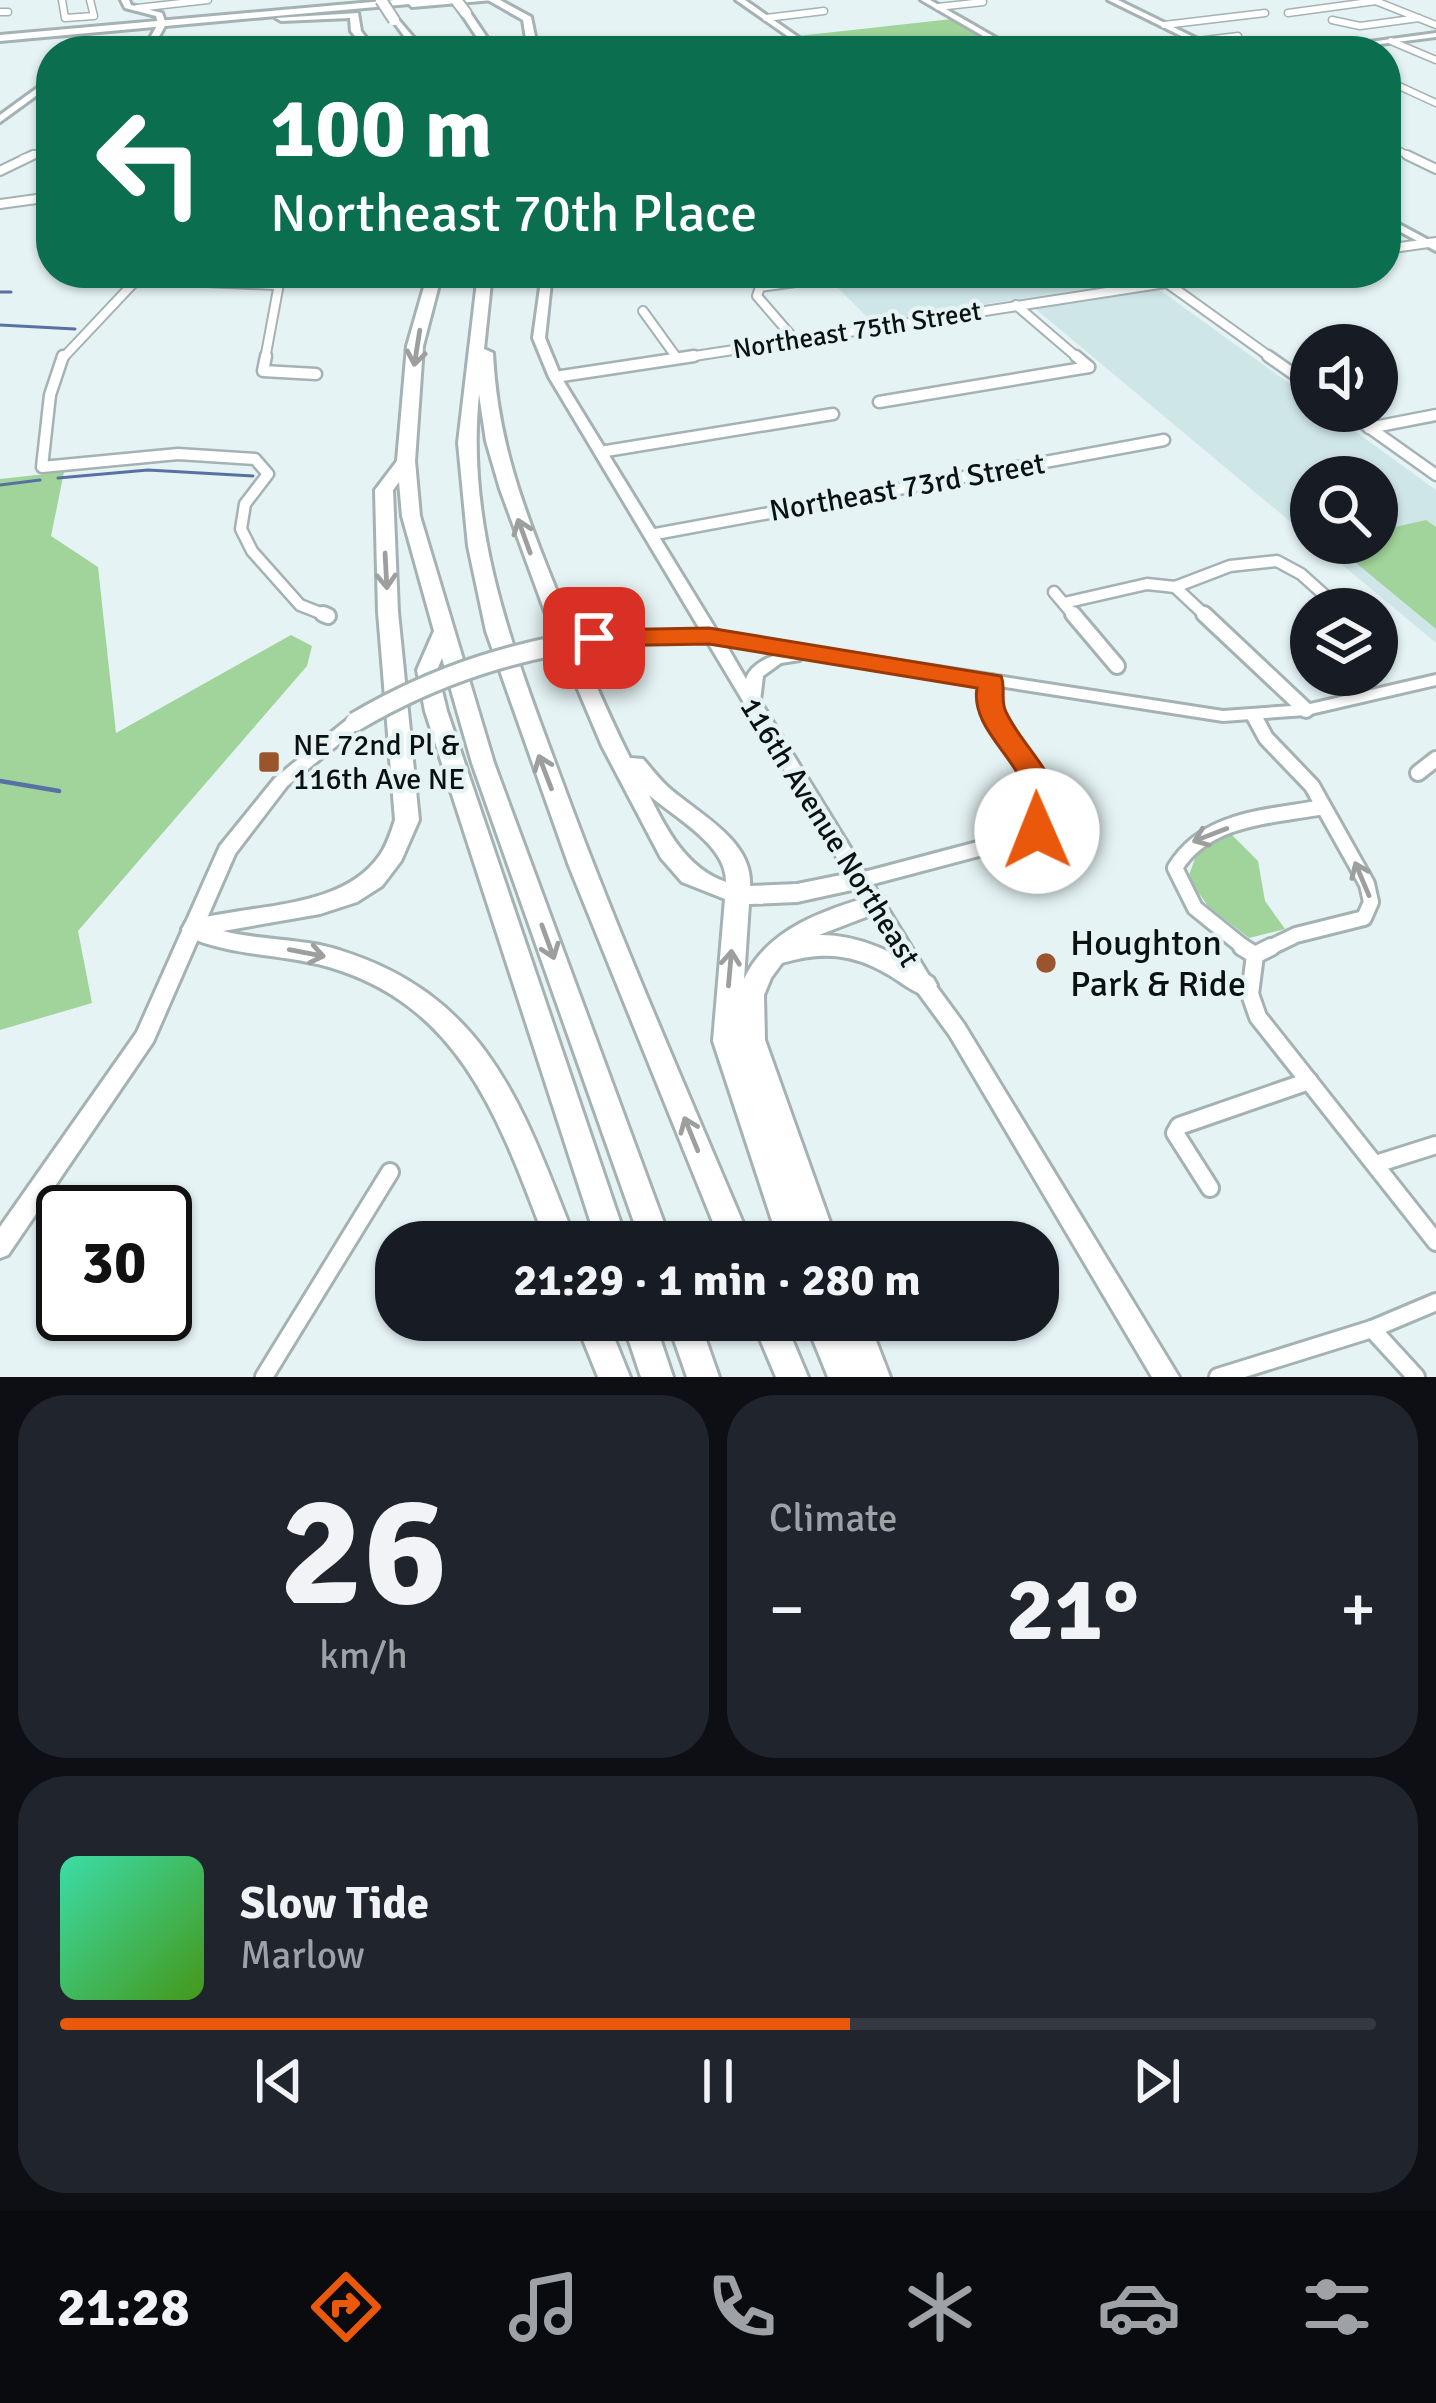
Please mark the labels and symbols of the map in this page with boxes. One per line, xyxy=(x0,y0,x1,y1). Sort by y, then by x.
street label: Northeast 75th Street xyxy=(731,295,984,366)
one-way arrow xyxy=(404,327,427,366)
street label: Northeast 73rd Street xyxy=(767,445,1048,530)
one-way arrow xyxy=(512,518,534,555)
one-way arrow xyxy=(375,551,398,590)
pin xyxy=(543,587,645,689)
street label: 116th Avenue Northeast xyxy=(732,691,928,974)
place label: NE 72nd Pl & 116th Ave NE xyxy=(293,727,465,798)
marker: NE 72nd Pl & 116th Ave NE xyxy=(256,749,282,775)
one-way arrow xyxy=(533,755,555,792)
position arrow xyxy=(974,768,1100,894)
one-way arrow xyxy=(1192,826,1229,848)
one-way arrow xyxy=(1350,861,1371,898)
place label: Houghton Park & Ride xyxy=(1070,921,1246,1007)
one-way arrow xyxy=(539,923,560,960)
one-way arrow xyxy=(286,943,325,965)
one-way arrow xyxy=(719,949,742,988)
marker: Houghton Park & Ride xyxy=(1033,950,1059,976)
one-way arrow xyxy=(679,1116,700,1153)
speed limit sign: 30 xyxy=(36,1185,192,1341)

